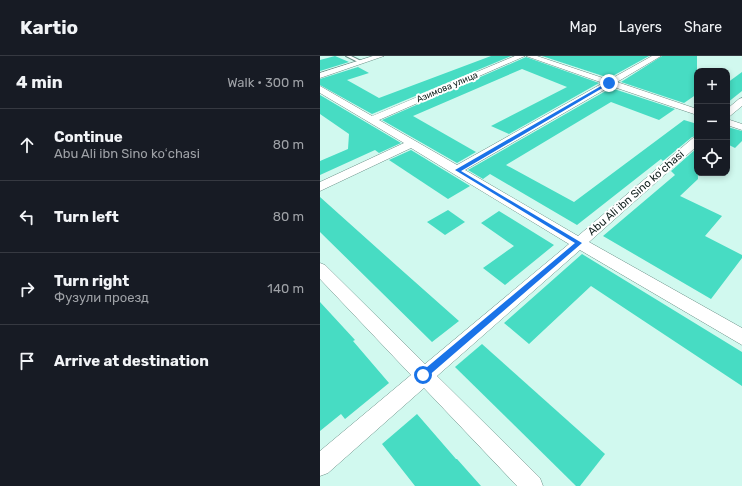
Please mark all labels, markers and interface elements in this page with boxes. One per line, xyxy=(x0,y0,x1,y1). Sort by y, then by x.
text: Kartio xyxy=(20,16,78,39)
text: Map xyxy=(570,19,597,36)
text: Layers xyxy=(619,19,662,36)
text: Share xyxy=(684,19,722,36)
map controls xyxy=(694,68,730,176)
button: + xyxy=(694,68,730,104)
street label: Азимова улица xyxy=(415,70,479,104)
text: 4 min xyxy=(16,72,63,92)
route end xyxy=(600,74,618,92)
text: Walk · 300 m xyxy=(227,75,304,90)
button: − xyxy=(694,104,730,140)
text: Continue xyxy=(54,128,123,146)
icon: ahead xyxy=(16,134,38,156)
text: 80 m xyxy=(273,137,304,152)
button: locate xyxy=(694,140,730,176)
text: Abu Ali ibn Sino koʻchasi xyxy=(54,146,200,161)
street label: Abu Ali ibn Sino koʻchasi xyxy=(585,148,687,238)
icon: left xyxy=(16,206,38,228)
text: Turn left xyxy=(54,208,119,226)
text: 80 m xyxy=(273,209,304,224)
text: Turn right xyxy=(54,272,129,290)
icon: right xyxy=(16,278,38,300)
text: 140 m xyxy=(267,281,304,296)
text: Фузули проезд xyxy=(54,290,149,305)
icon: arrive xyxy=(16,350,38,372)
text: Arrive at destination xyxy=(54,352,209,370)
route start xyxy=(414,366,432,384)

